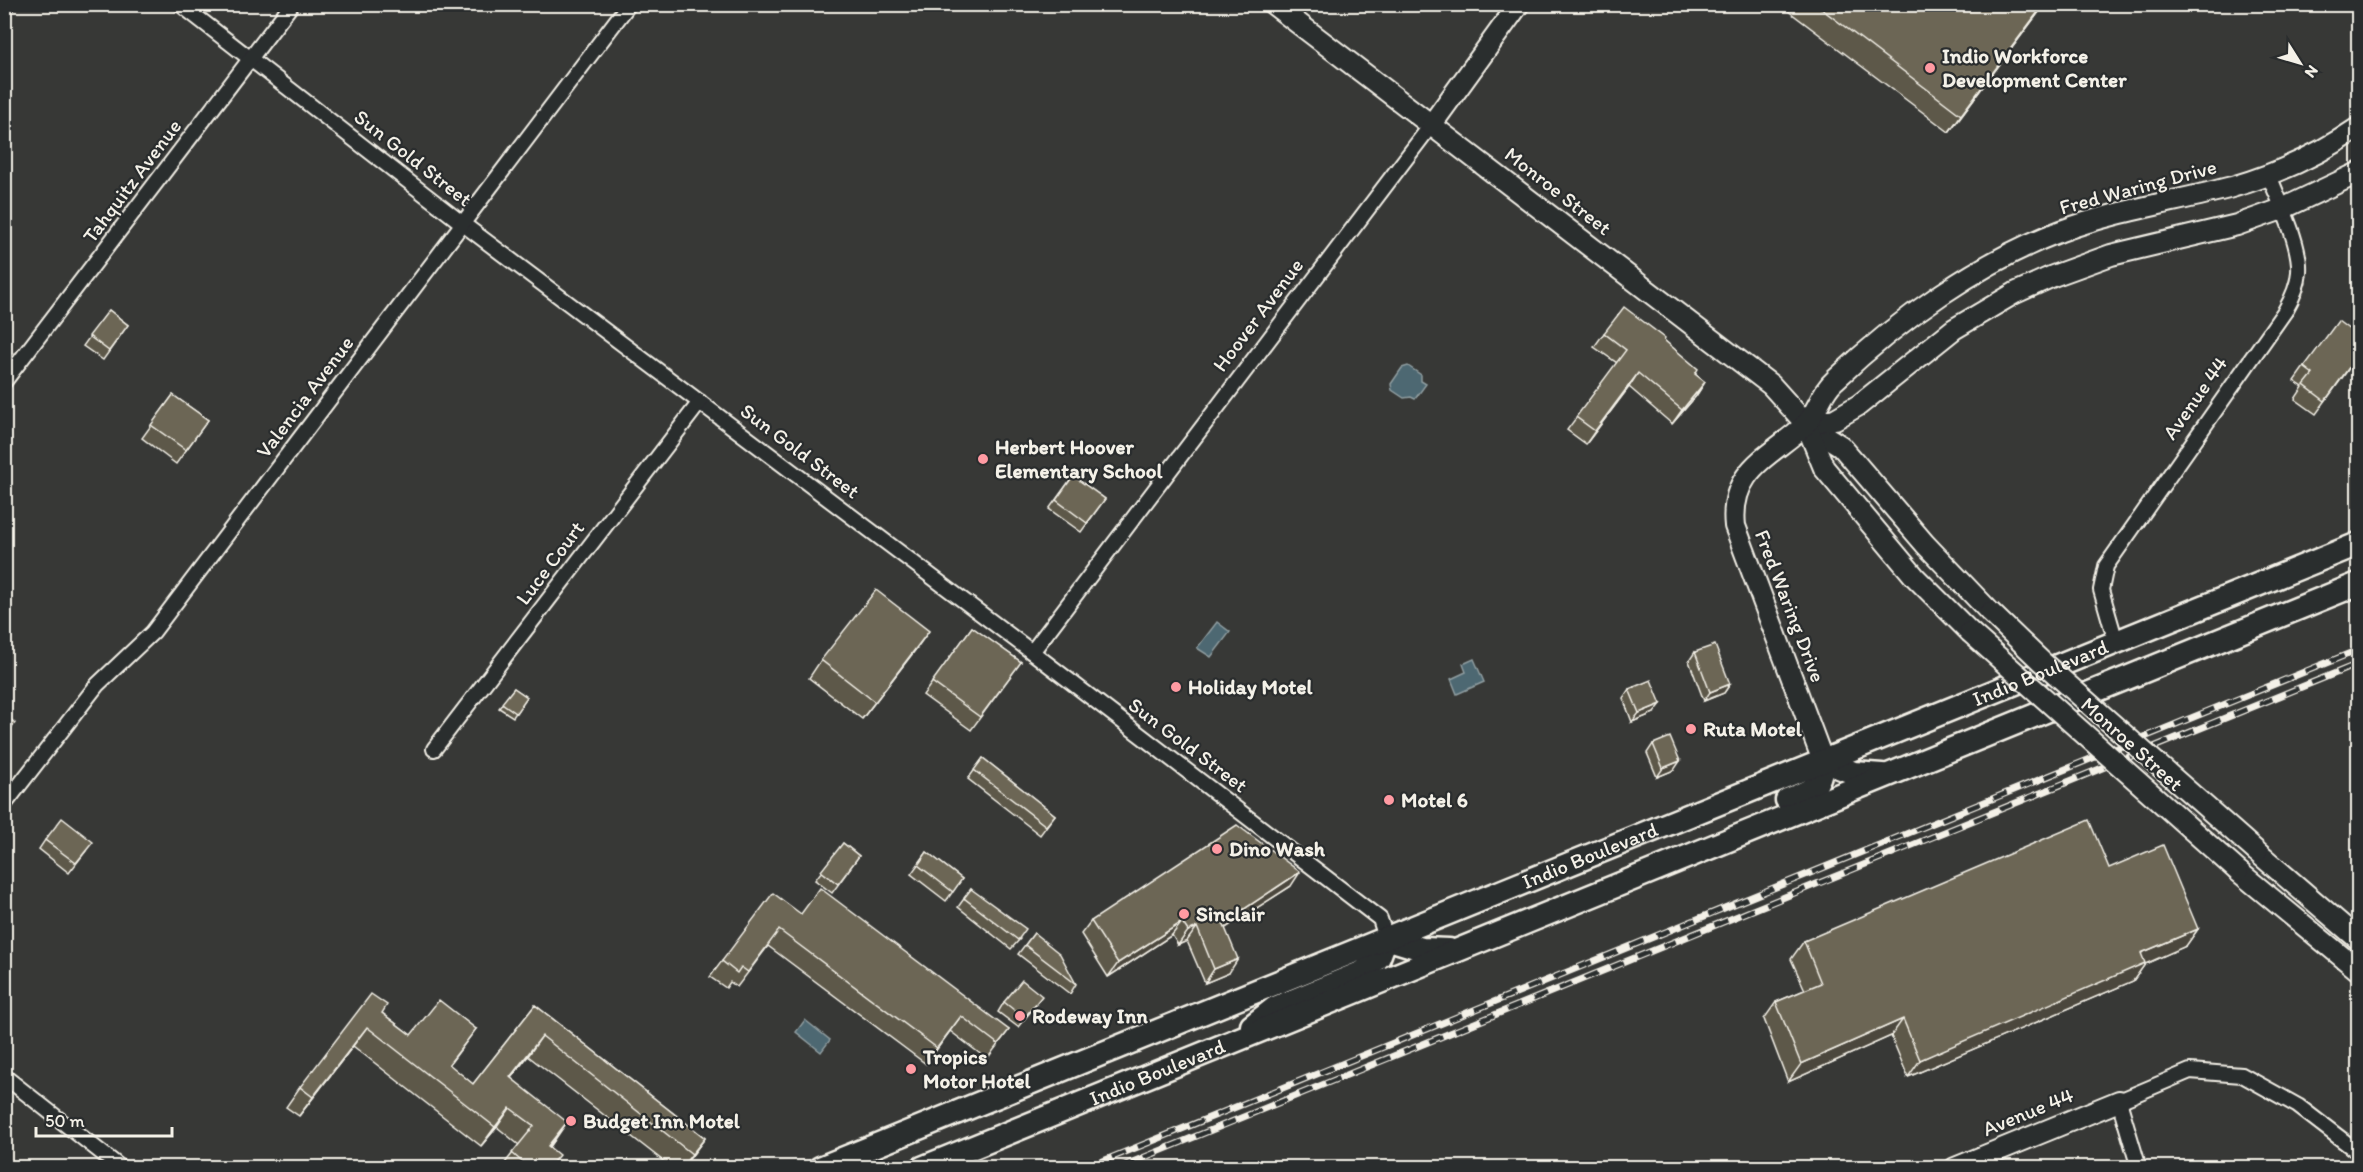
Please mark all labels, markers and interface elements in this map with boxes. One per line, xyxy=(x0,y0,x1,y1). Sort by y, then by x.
north arrow xyxy=(2270,33,2330,93)
place label: Indio Workforce Development Center xyxy=(1942,43,2127,93)
marker: Indio Workforce Development Center xyxy=(1923,61,1937,75)
text: N xyxy=(2301,62,2322,82)
street label: Sun Gold Street xyxy=(349,104,477,211)
street label: Tahquitz Avenue xyxy=(77,114,186,248)
street label: Monroe Street xyxy=(1500,141,1617,240)
street label: Fred Waring Drive xyxy=(2057,154,2219,219)
street label: Hoover Avenue xyxy=(1207,253,1308,376)
street label: Valencia Avenue xyxy=(251,331,359,463)
street label: Avenue 44 xyxy=(2157,351,2232,444)
street label: Sun Gold Street xyxy=(736,398,865,504)
place label: Herbert Hoover Elementary School xyxy=(995,434,1164,484)
marker: Herbert Hoover Elementary School xyxy=(976,452,990,466)
street label: Luce Court xyxy=(510,516,589,609)
street label: Fred Waring Drive xyxy=(1750,526,1831,686)
street label: Indio Boulevard xyxy=(1969,634,2112,711)
place label: Holiday Motel xyxy=(1188,674,1313,700)
marker: Holiday Motel xyxy=(1169,680,1183,694)
street label: Monroe Street xyxy=(2076,691,2189,796)
street label: Sun Gold Street xyxy=(1124,692,1253,798)
place label: Ruta Motel xyxy=(1703,716,1803,741)
marker: Ruta Motel xyxy=(1684,722,1698,736)
place label: Motel 6 xyxy=(1401,787,1468,812)
marker: Motel 6 xyxy=(1382,793,1396,807)
street label: Indio Boulevard xyxy=(1518,816,1662,894)
place label: Dino Wash xyxy=(1229,836,1326,861)
marker: Dino Wash xyxy=(1210,842,1224,856)
place label: Sinclair xyxy=(1196,901,1265,926)
marker: Sinclair xyxy=(1177,907,1191,921)
place label: Rodeway Inn xyxy=(1032,1003,1148,1029)
marker: Rodeway Inn xyxy=(1013,1009,1027,1023)
street label: Indio Boulevard xyxy=(1086,1033,1229,1111)
place label: Tropics Motor Hotel xyxy=(922,1044,1031,1093)
marker: Tropics Motor Hotel xyxy=(904,1062,918,1076)
street label: Avenue 44 xyxy=(1979,1082,2077,1141)
scale bar xyxy=(36,1100,172,1138)
place label: Budget Inn Motel xyxy=(583,1108,741,1134)
text: 50 m xyxy=(45,1110,85,1132)
marker: Budget Inn Motel xyxy=(564,1114,578,1128)

